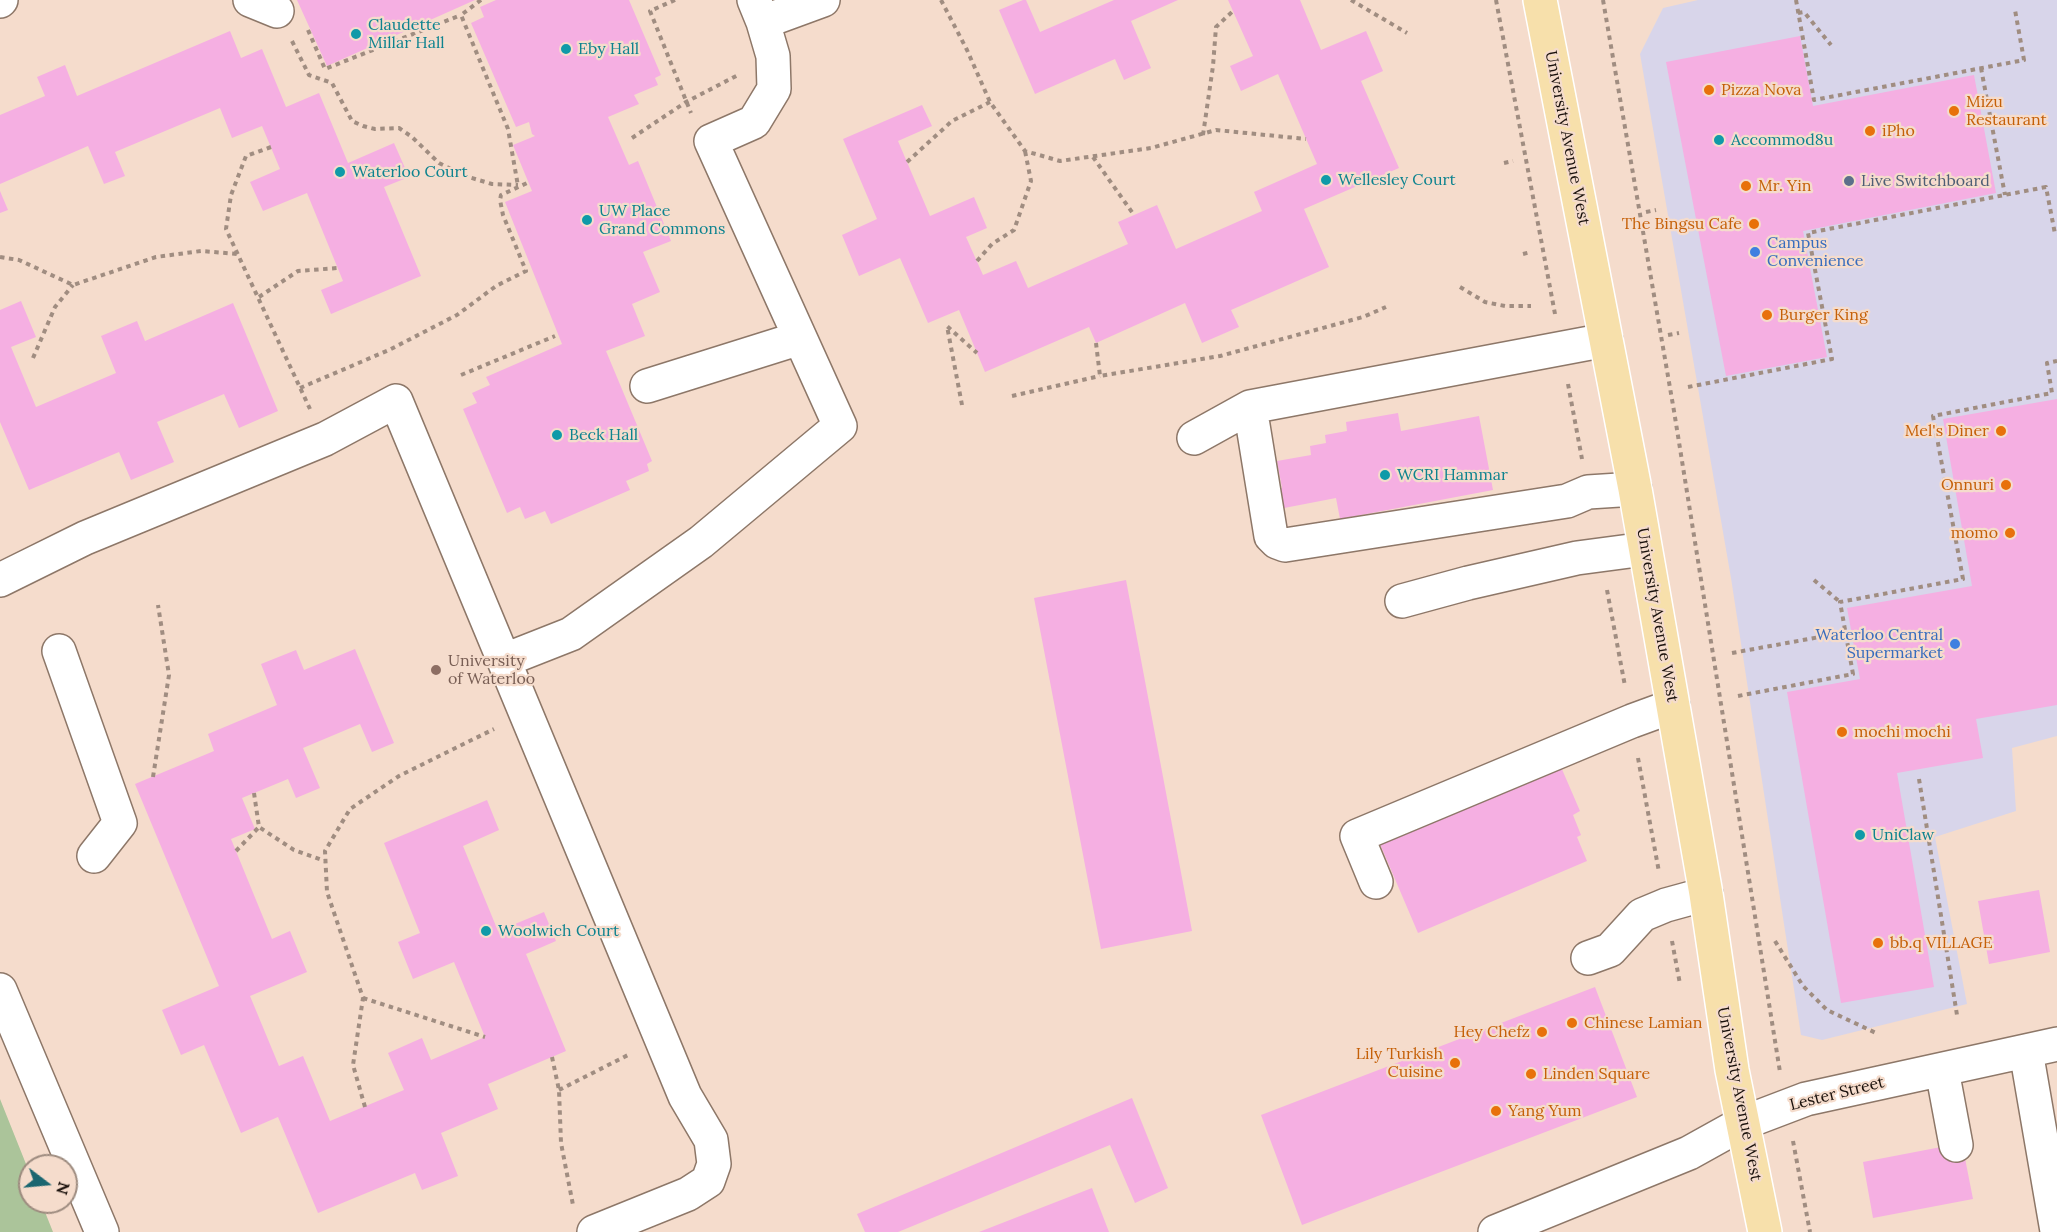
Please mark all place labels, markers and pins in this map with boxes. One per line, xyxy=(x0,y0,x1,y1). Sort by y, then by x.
place label: Claudette Millar Hall xyxy=(368,15,445,53)
marker: Claudette Millar Hall xyxy=(349,27,363,41)
place label: Eby Hall xyxy=(578,39,639,59)
marker: Eby Hall xyxy=(559,42,573,56)
place label: Pizza Nova xyxy=(1721,80,1801,100)
marker: Pizza Nova xyxy=(1702,83,1716,97)
place label: Mizu Restaurant xyxy=(1966,92,2047,130)
marker: Mizu Restaurant xyxy=(1947,104,1961,118)
place label: iPho xyxy=(1882,121,1915,141)
marker: iPho xyxy=(1863,124,1877,138)
place label: Accommod8u xyxy=(1731,130,1833,150)
marker: Accommod8u xyxy=(1712,133,1726,147)
place label: Waterloo Court xyxy=(352,162,468,182)
marker: Waterloo Court xyxy=(333,165,347,179)
place label: Wellesley Court xyxy=(1338,170,1456,190)
place label: Live Switchboard xyxy=(1861,171,1990,191)
marker: Wellesley Court xyxy=(1319,173,1333,187)
marker: Live Switchboard xyxy=(1842,174,1856,188)
place label: Mr. Yin xyxy=(1758,176,1811,196)
marker: Mr. Yin xyxy=(1739,179,1753,193)
place label: UW Place Grand Commons xyxy=(599,201,725,239)
marker: UW Place Grand Commons xyxy=(580,213,594,227)
place label: The Bingsu Cafe xyxy=(1622,214,1742,234)
marker: The Bingsu Cafe xyxy=(1747,217,1761,231)
place label: Campus Convenience xyxy=(1767,233,1863,271)
marker: Campus Convenience xyxy=(1748,245,1762,259)
place label: Burger King xyxy=(1779,305,1868,325)
marker: Burger King xyxy=(1760,308,1774,322)
place label: Mel's Diner xyxy=(1905,421,1989,441)
marker: Mel's Diner xyxy=(1994,424,2008,438)
place label: Beck Hall xyxy=(569,425,638,445)
marker: Beck Hall xyxy=(550,428,564,442)
place label: WCRI Hammar xyxy=(1397,465,1508,485)
marker: WCRI Hammar xyxy=(1378,468,1392,482)
place label: Onnuri xyxy=(1941,475,1994,495)
marker: Onnuri xyxy=(1999,478,2013,492)
place label: momo xyxy=(1951,523,1998,543)
marker: momo xyxy=(2003,526,2017,540)
place label: Waterloo Central Supermarket xyxy=(1816,625,1943,663)
marker: Waterloo Central Supermarket xyxy=(1948,637,1962,651)
place label: University of Waterloo xyxy=(448,651,535,689)
marker: University of Waterloo xyxy=(429,663,443,677)
place label: mochi mochi xyxy=(1854,722,1951,742)
marker: mochi mochi xyxy=(1835,725,1849,739)
place label: UniClaw xyxy=(1872,825,1934,845)
marker: UniClaw xyxy=(1853,828,1867,842)
place label: Woolwich Court xyxy=(498,921,619,941)
marker: Woolwich Court xyxy=(479,924,493,938)
place label: bb.q VILLAGE xyxy=(1890,933,1993,953)
marker: bb.q VILLAGE xyxy=(1871,936,1885,950)
place label: Chinese Lamian xyxy=(1584,1013,1703,1033)
marker: Chinese Lamian xyxy=(1565,1016,1579,1030)
place label: Hey Chefz xyxy=(1454,1022,1530,1042)
marker: Hey Chefz xyxy=(1535,1025,1549,1039)
place label: Lily Turkish Cuisine xyxy=(1356,1044,1443,1082)
marker: Lily Turkish Cuisine xyxy=(1448,1056,1462,1070)
place label: Linden Square xyxy=(1543,1064,1650,1084)
marker: Linden Square xyxy=(1524,1067,1538,1081)
place label: Yang Yum xyxy=(1508,1101,1582,1121)
marker: Yang Yum xyxy=(1489,1104,1503,1118)

